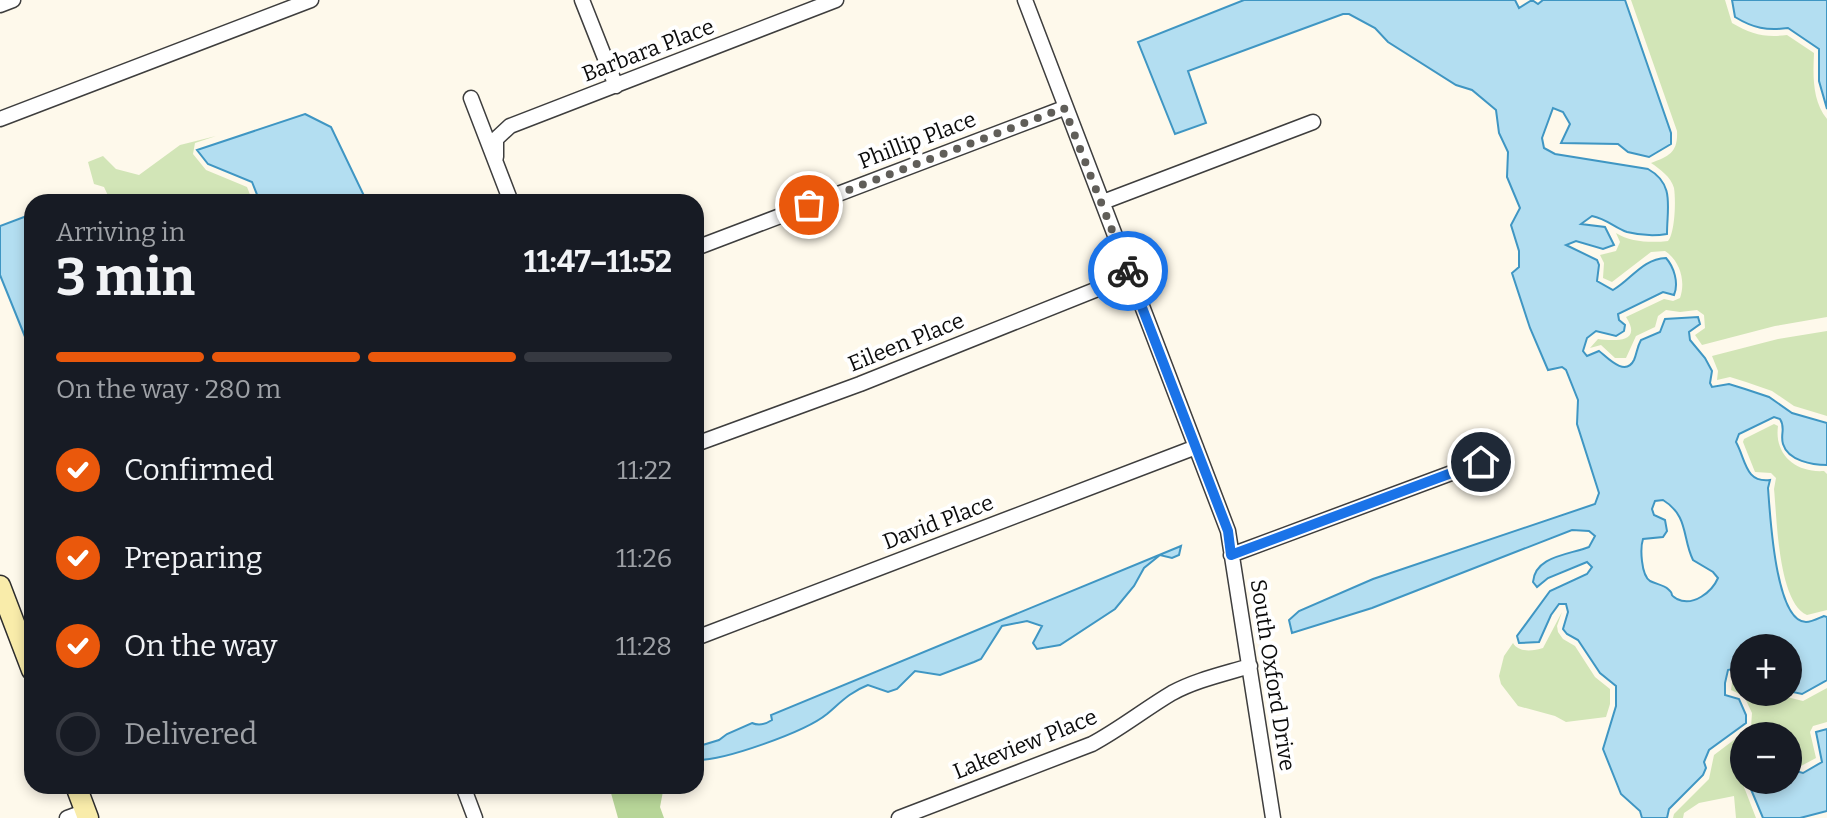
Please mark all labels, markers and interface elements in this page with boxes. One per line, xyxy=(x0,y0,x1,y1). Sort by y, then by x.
street label: Barbara Place xyxy=(578,12,718,88)
street label: Phillip Place xyxy=(854,105,980,175)
pin xyxy=(775,171,843,239)
icon: bag xyxy=(787,183,831,227)
text: Arriving in xyxy=(56,217,185,248)
courier xyxy=(1088,231,1168,311)
text: 11:47–11:52 xyxy=(524,244,672,280)
text: 3 min xyxy=(56,246,195,309)
icon: bike xyxy=(1106,249,1150,293)
street label: Eileen Place xyxy=(844,307,968,377)
text: On the way · 280 m xyxy=(56,374,281,405)
pin xyxy=(1447,428,1515,496)
icon: home xyxy=(1459,440,1503,484)
icon: check xyxy=(56,448,100,492)
text: Confirmed xyxy=(124,452,274,488)
text: 11:22 xyxy=(617,455,672,486)
street label: David Place xyxy=(879,489,997,555)
icon: check xyxy=(56,536,100,580)
text: Preparing xyxy=(124,540,262,576)
text: 11:26 xyxy=(616,543,672,574)
street label: South Oxford Drive xyxy=(1245,577,1301,773)
icon: check xyxy=(56,624,100,668)
text: On the way xyxy=(124,628,277,664)
text: 11:28 xyxy=(616,631,672,662)
map controls xyxy=(1730,634,1802,794)
button: + xyxy=(1730,634,1802,706)
street label: Lakeview Place xyxy=(949,703,1101,785)
text: Delivered xyxy=(124,716,257,752)
button: − xyxy=(1730,722,1802,794)

